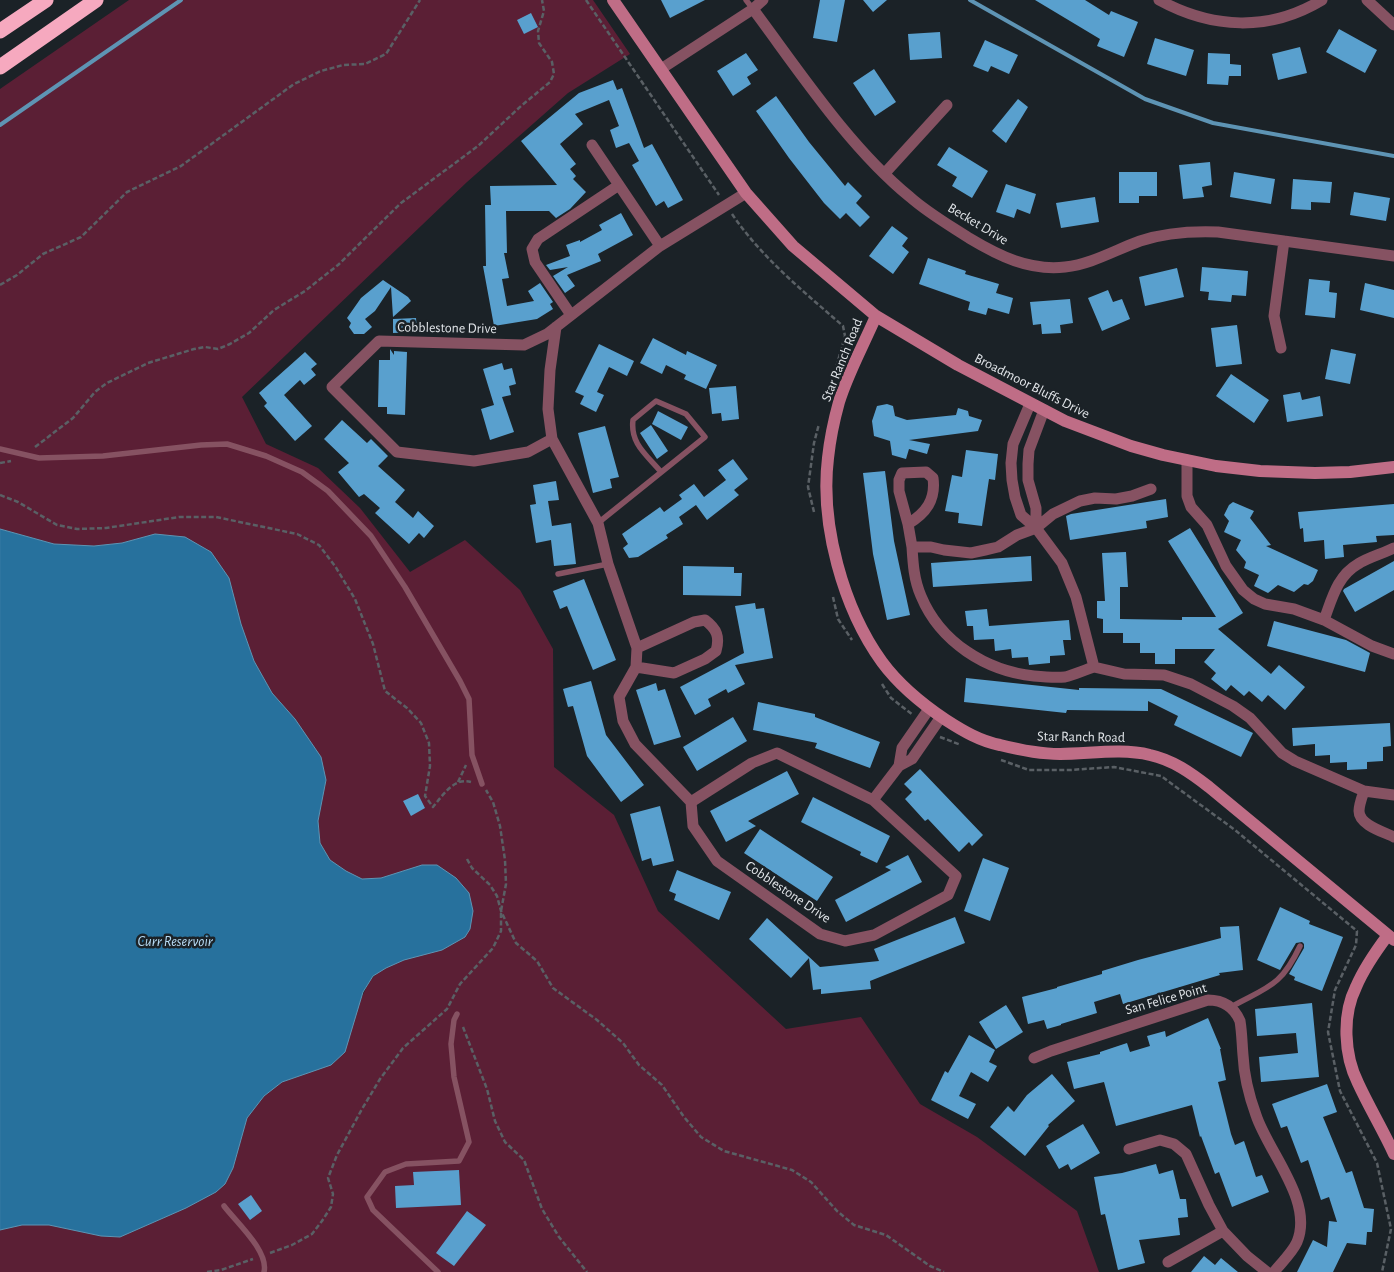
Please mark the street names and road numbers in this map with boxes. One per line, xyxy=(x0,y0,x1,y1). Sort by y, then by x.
street label: Becket Drive xyxy=(945,199,1011,249)
street label: Star Ranch Road xyxy=(818,316,866,404)
street label: Cobblestone Drive xyxy=(397,319,497,337)
street label: Broadmoor Bluffs Drive xyxy=(972,350,1092,422)
street label: Star Ranch Road xyxy=(1037,728,1125,746)
street label: Cobblestone Drive xyxy=(742,857,834,927)
street label: San Felice Point xyxy=(1123,979,1209,1019)

